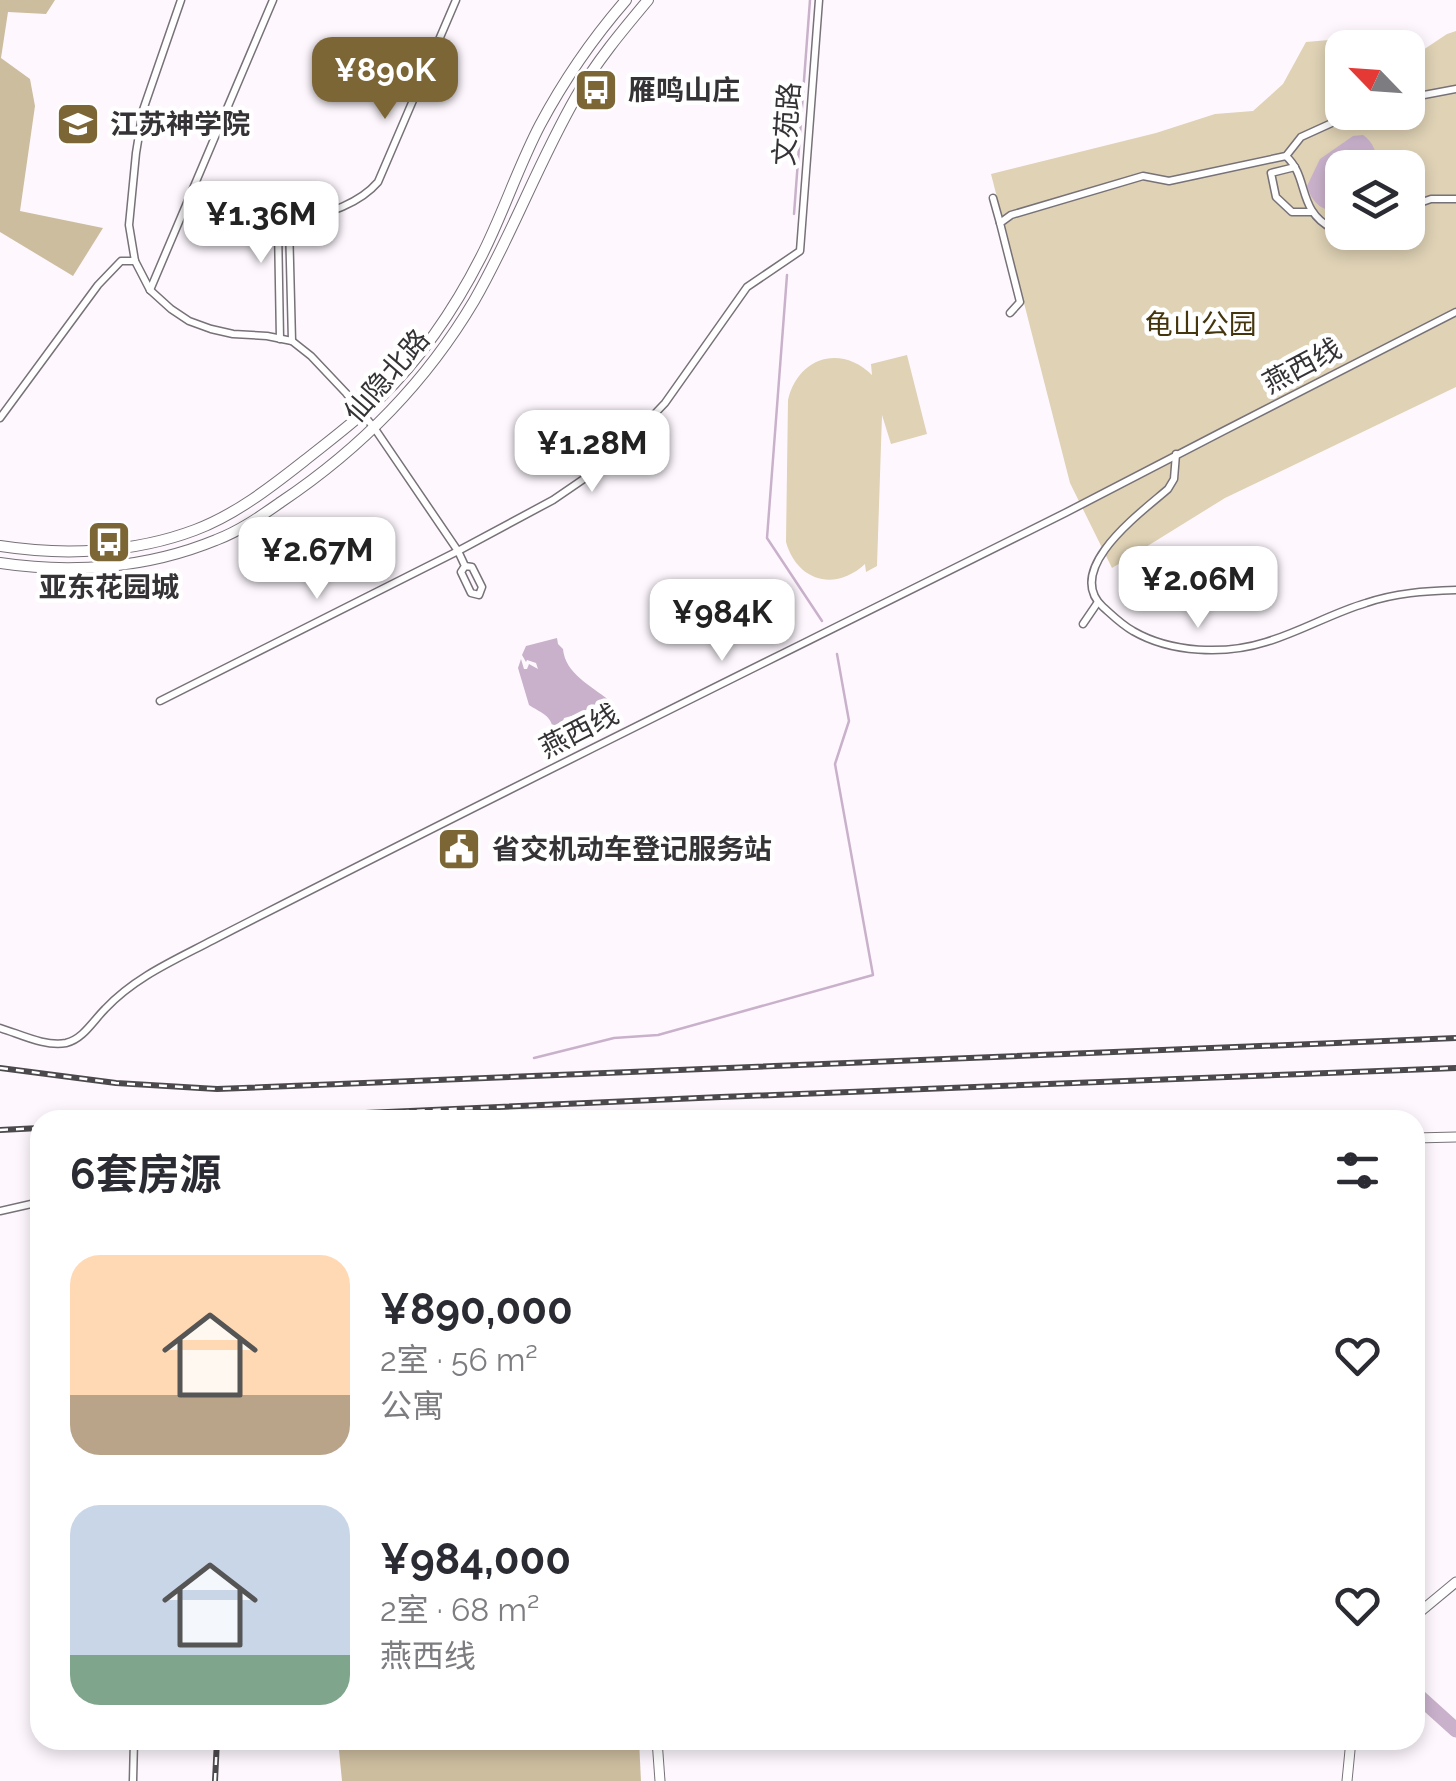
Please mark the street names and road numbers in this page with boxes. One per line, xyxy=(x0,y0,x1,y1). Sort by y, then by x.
street label: 文苑路 xyxy=(768,81,806,167)
street label: 仙隐北路 xyxy=(338,323,436,429)
street label: 燕西线 xyxy=(1257,332,1347,400)
street label: 燕西线 xyxy=(534,697,624,765)

